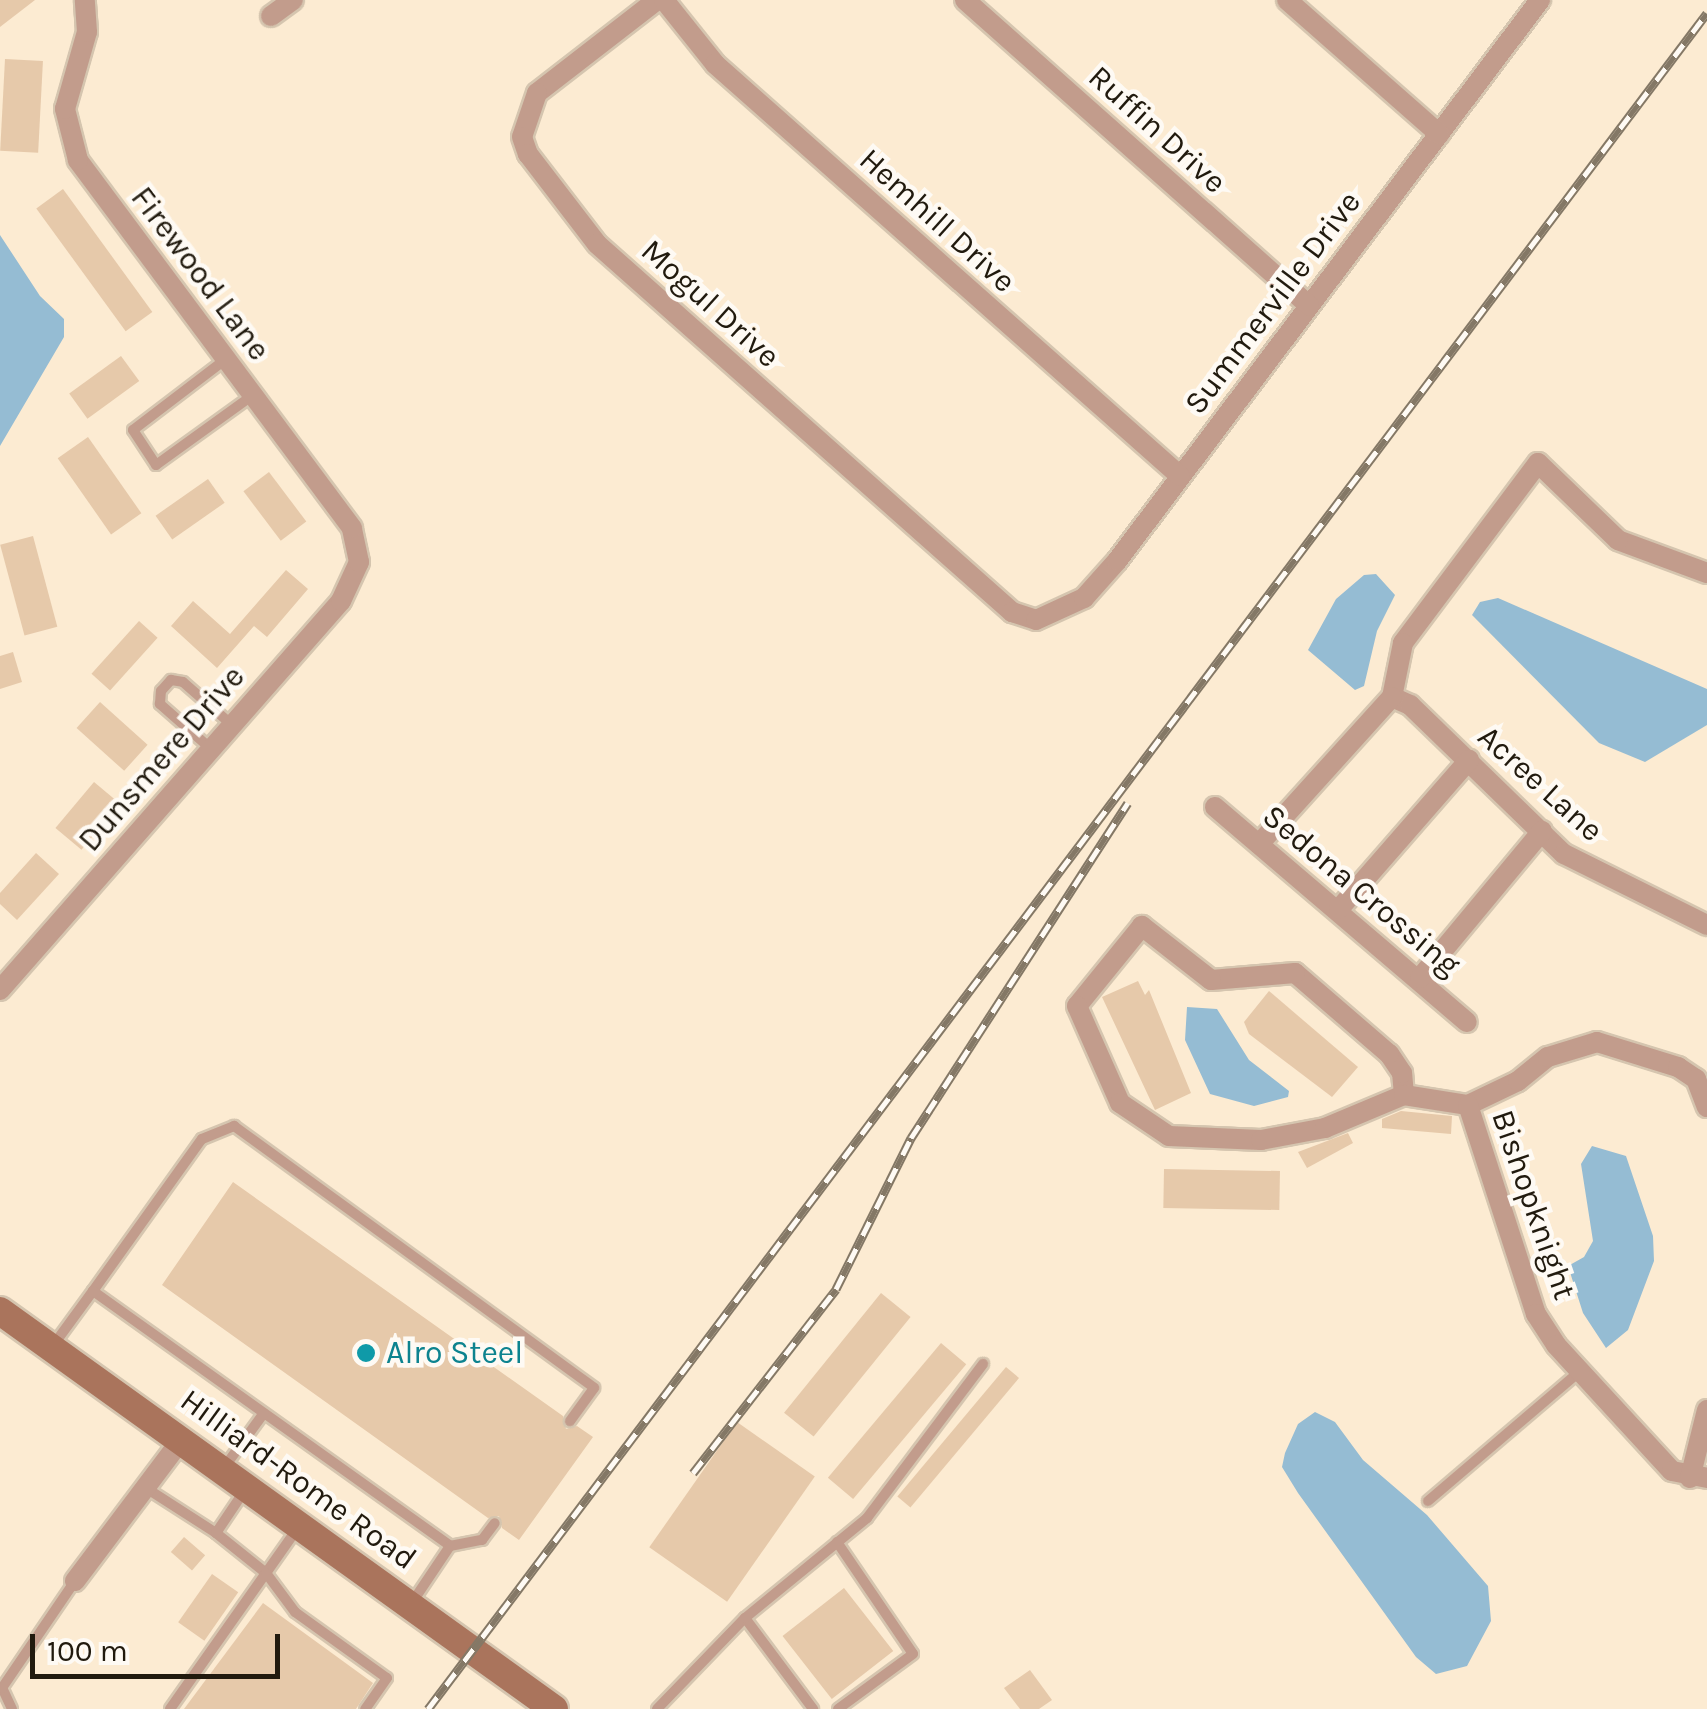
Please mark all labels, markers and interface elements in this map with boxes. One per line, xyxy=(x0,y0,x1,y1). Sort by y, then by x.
street label: Ruffin Drive xyxy=(1080,58,1234,202)
street label: Hemhill Drive xyxy=(851,141,1023,301)
street label: Firewood Lane xyxy=(122,180,278,368)
street label: Summerville Drive xyxy=(1177,184,1369,422)
street label: Mogul Drive xyxy=(633,232,787,376)
street label: Dunsmere Drive xyxy=(71,658,253,860)
street label: Acree Lane xyxy=(1469,718,1611,850)
street label: Sedona Crossing xyxy=(1254,797,1468,985)
street label: Bishopknight xyxy=(1483,1105,1583,1305)
place label: Alro Steel xyxy=(386,1334,523,1372)
marker: Alro Steel xyxy=(355,1342,377,1364)
street label: Hilliard-Rome Road xyxy=(172,1381,424,1579)
scale bar xyxy=(35,1614,285,1676)
text: 100 m xyxy=(47,1633,128,1669)

